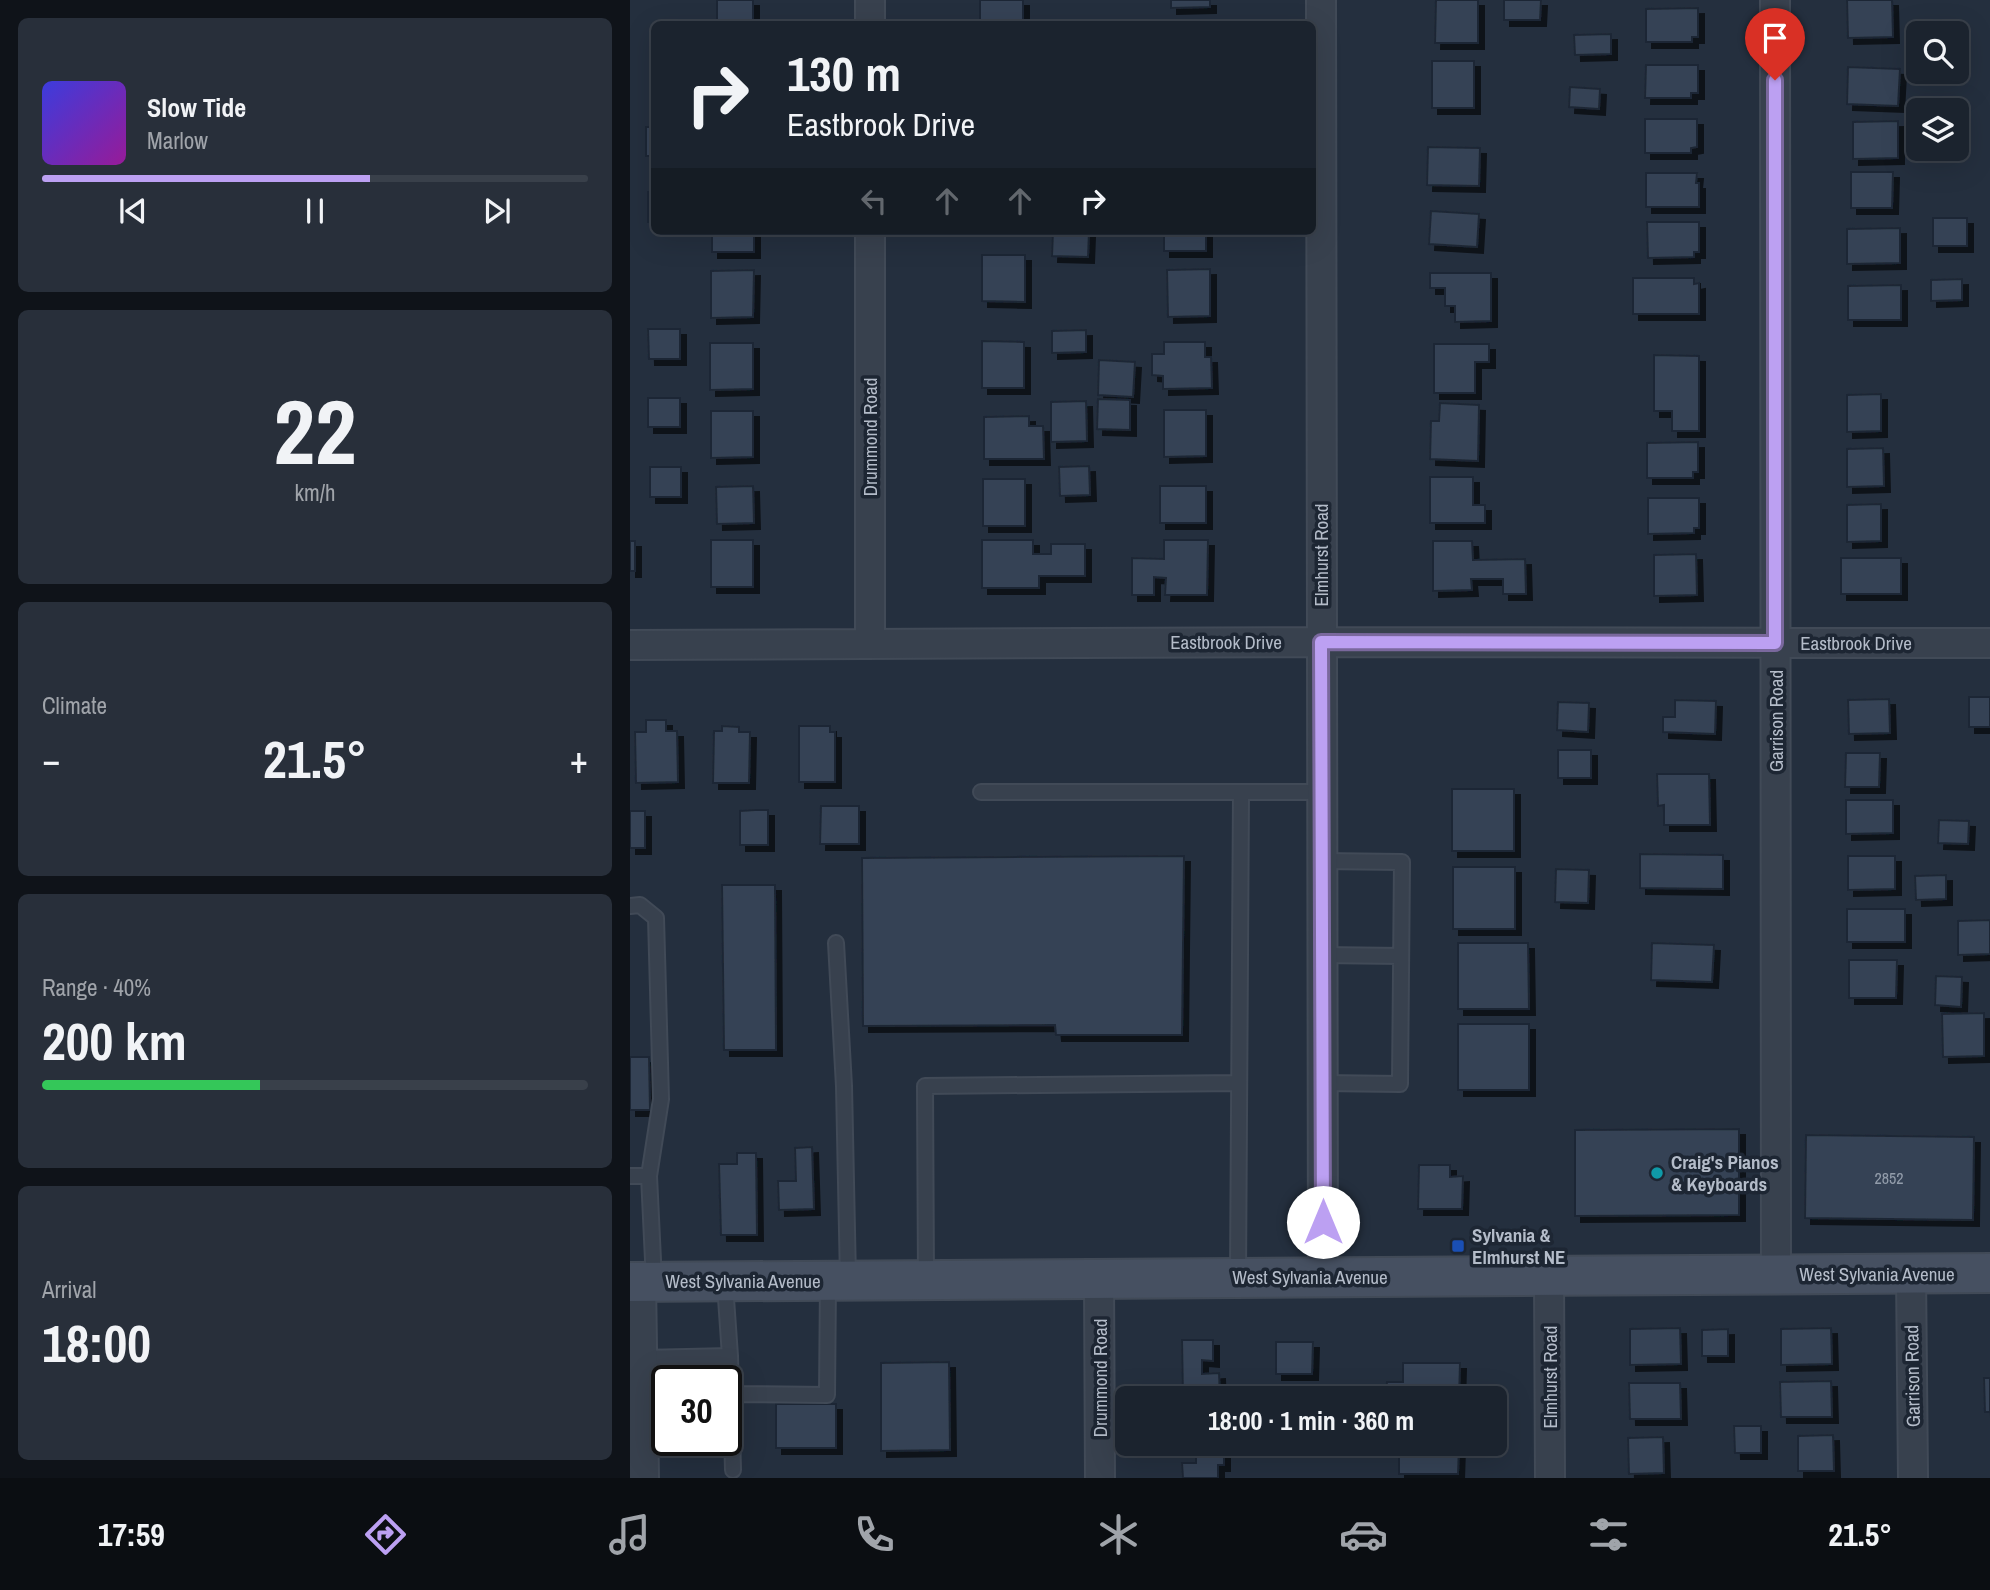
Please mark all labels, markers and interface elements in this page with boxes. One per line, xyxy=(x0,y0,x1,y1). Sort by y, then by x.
pin xyxy=(1745,8,1805,80)
icon: arrive xyxy=(1756,19,1794,57)
map controls xyxy=(1906,21,1969,161)
button: search xyxy=(1906,21,1969,84)
text: 130 m xyxy=(787,40,901,106)
icon: right xyxy=(672,49,763,140)
text: Slow Tide xyxy=(147,90,246,125)
button: layers xyxy=(1906,98,1969,161)
text: Eastbrook Drive xyxy=(787,103,975,146)
text: Marlow xyxy=(147,125,208,156)
icon: left xyxy=(855,182,893,220)
icon: ahead xyxy=(928,182,966,220)
icon: ahead xyxy=(1001,182,1039,220)
icon: right xyxy=(1074,182,1112,220)
icon: previous xyxy=(114,192,152,230)
icon: pause xyxy=(296,192,334,230)
icon: next xyxy=(478,192,516,230)
text: 22 xyxy=(274,370,357,492)
street label: Drummond Road xyxy=(857,378,883,496)
text: km/h xyxy=(295,477,335,508)
street label: Elmhurst Road xyxy=(1308,503,1334,607)
street label: Eastbrook Drive xyxy=(1170,629,1282,655)
street label: Eastbrook Drive xyxy=(1800,630,1912,656)
street label: Garrison Road xyxy=(1763,670,1789,772)
text: Climate xyxy=(42,690,107,721)
text: 21.5° xyxy=(263,724,367,794)
text: − xyxy=(42,734,60,785)
text: + xyxy=(570,734,588,785)
text: Range · 40% xyxy=(42,972,151,1003)
text: 200 km xyxy=(42,1006,187,1076)
place label: Craig's Pianos & Keyboards xyxy=(1671,1149,1779,1197)
marker: Craig's Pianos & Keyboards xyxy=(1649,1165,1665,1181)
house number: 2852 xyxy=(1874,1167,1904,1189)
position arrow xyxy=(1286,1185,1360,1259)
place label: Sylvania & Elmhurst NE xyxy=(1472,1222,1566,1270)
marker: Sylvania & Elmhurst NE xyxy=(1450,1238,1466,1254)
street label: West Sylvania Avenue xyxy=(1799,1261,1955,1287)
street label: West Sylvania Avenue xyxy=(1232,1264,1388,1290)
street label: West Sylvania Avenue xyxy=(665,1268,821,1294)
text: Arrival xyxy=(42,1274,97,1305)
text: 18:00 xyxy=(42,1308,151,1378)
street label: Drummond Road xyxy=(1087,1319,1113,1437)
street label: Elmhurst Road xyxy=(1537,1325,1563,1429)
street label: Garrison Road xyxy=(1898,1325,1926,1427)
speed limit sign: 30 xyxy=(651,1365,742,1456)
text: 18:00 · 1 min · 360 m xyxy=(1208,1403,1414,1438)
icon: directions xyxy=(361,1510,410,1559)
icon: music xyxy=(605,1510,654,1559)
icon: phone xyxy=(850,1510,899,1559)
icon: climate xyxy=(1094,1510,1143,1559)
icon: car xyxy=(1339,1510,1388,1559)
icon: filters xyxy=(1584,1510,1633,1559)
text: 17:59 xyxy=(98,1513,165,1556)
text: 21.5° xyxy=(1828,1513,1892,1556)

